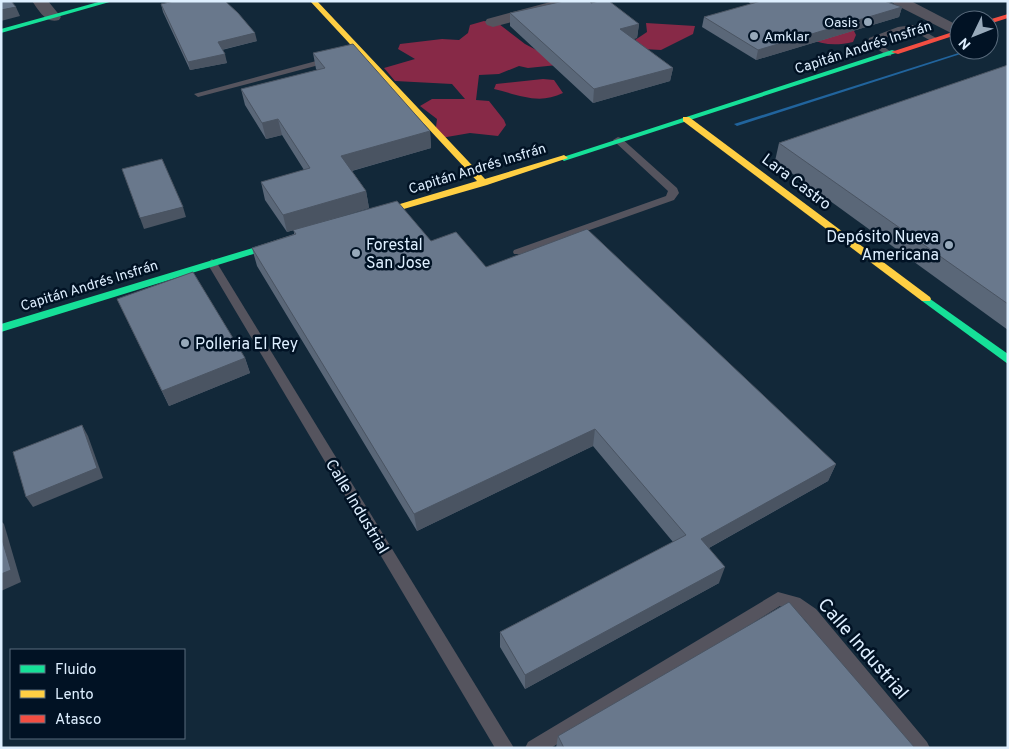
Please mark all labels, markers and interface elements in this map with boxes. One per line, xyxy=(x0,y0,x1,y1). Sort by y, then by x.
north arrow xyxy=(949,10,999,60)
place label: Oasis xyxy=(824,15,858,32)
marker: Oasis xyxy=(862,16,874,28)
street label: Capitán Andrés Insfrán xyxy=(793,18,934,79)
place label: Amklar xyxy=(764,29,810,46)
marker: Amklar xyxy=(748,30,760,42)
text: N xyxy=(956,33,975,52)
street label: Capitán Andrés Insfrán xyxy=(407,140,548,198)
street label: Lara Castro xyxy=(757,150,835,215)
place label: Depósito Nueva Americana xyxy=(826,228,939,266)
place label: Forestal San Jose xyxy=(366,236,430,274)
marker: Depósito Nueva Americana xyxy=(943,239,955,251)
marker: Forestal San Jose xyxy=(350,247,362,259)
street label: Capitán Andrés Insfrán xyxy=(19,257,160,315)
place label: Polleria El Rey xyxy=(195,335,298,355)
marker: Polleria El Rey xyxy=(179,337,191,349)
street label: Calle Industrial xyxy=(320,456,392,558)
street label: Calle Industrial xyxy=(812,594,913,705)
legend xyxy=(10,649,185,739)
text: Fluido xyxy=(55,661,96,680)
text: Lento xyxy=(55,686,94,705)
text: Atasco xyxy=(55,711,101,730)

